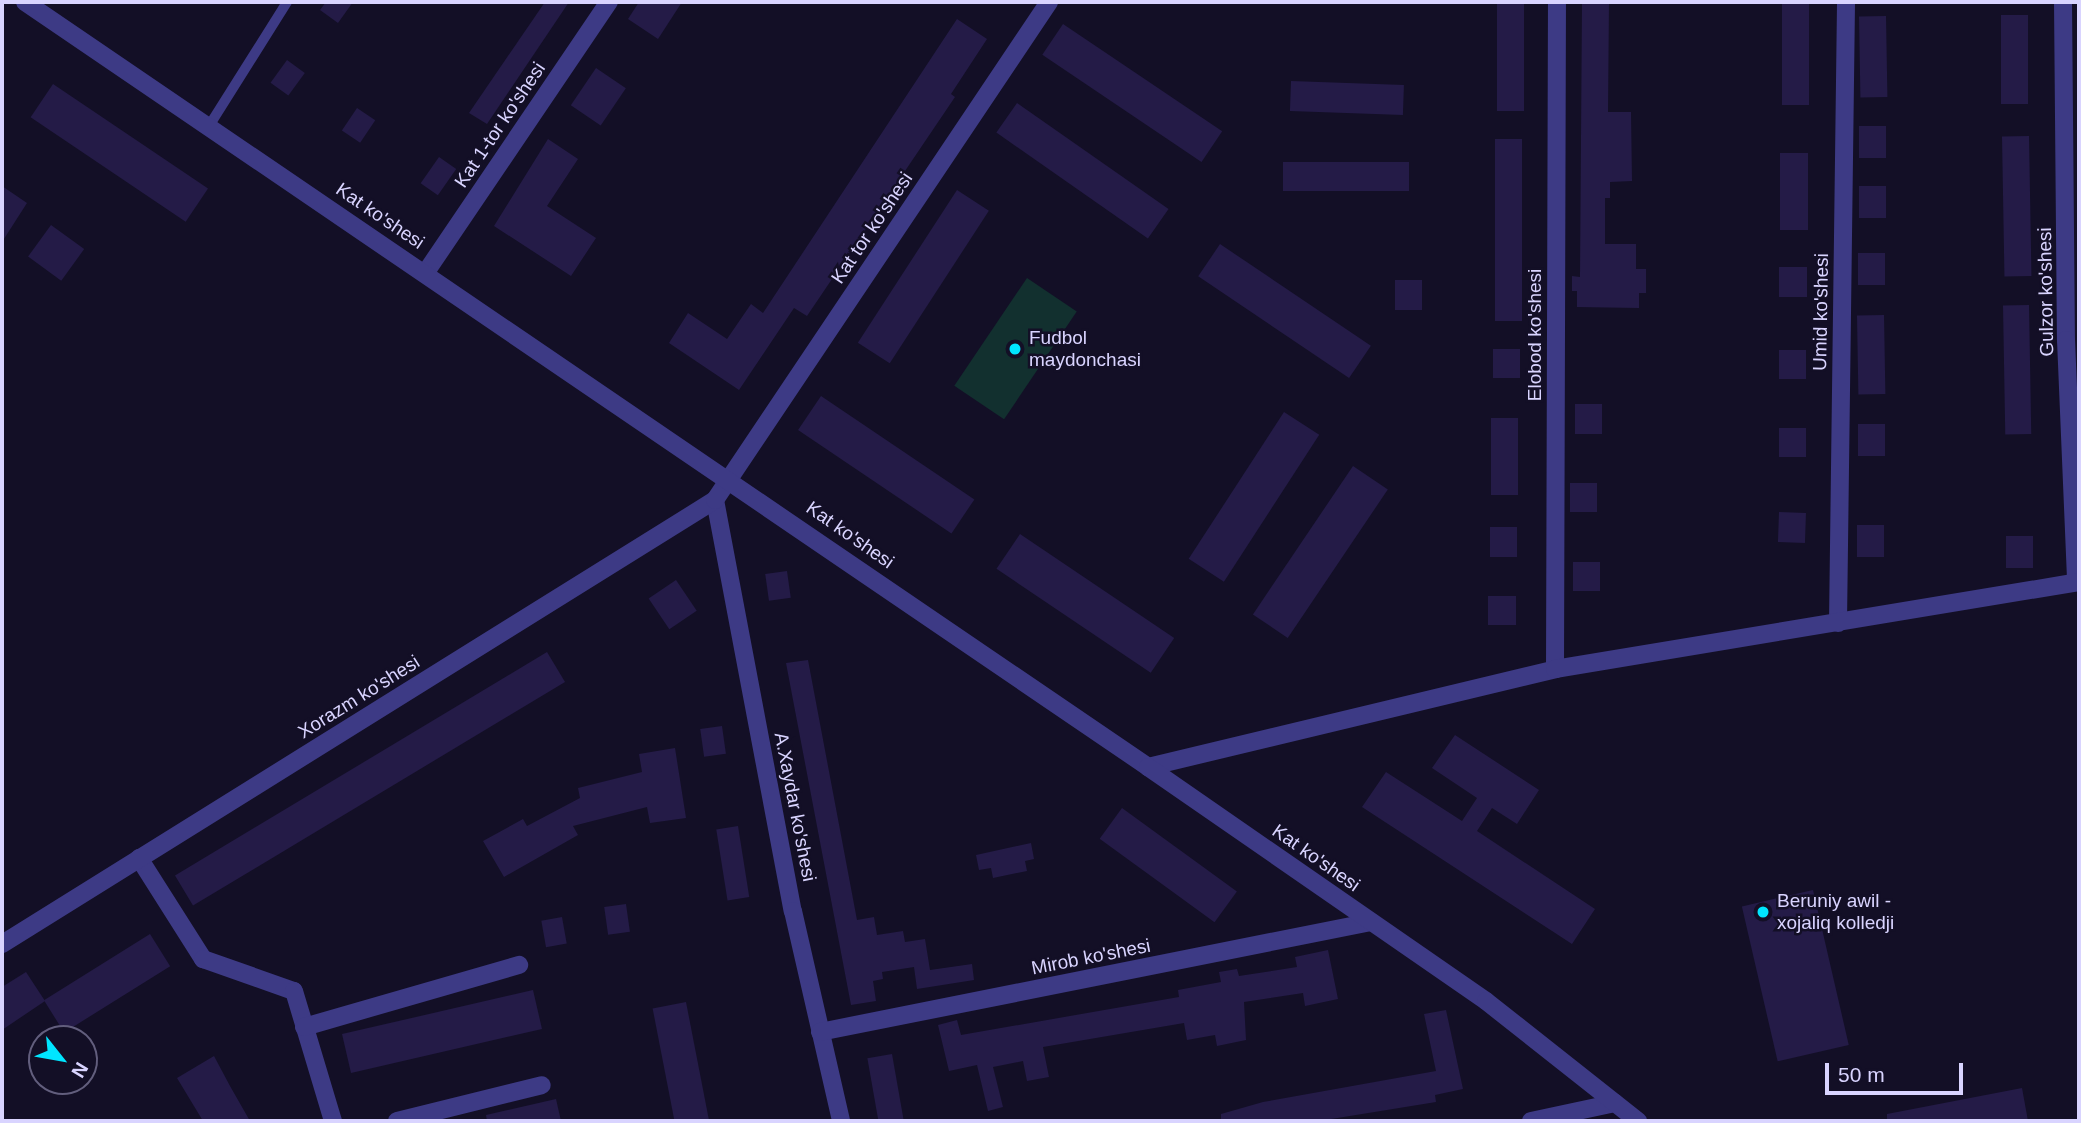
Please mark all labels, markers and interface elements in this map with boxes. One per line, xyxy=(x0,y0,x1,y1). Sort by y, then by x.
street label: Kat 1-tor ko'shesi xyxy=(450,58,550,192)
street label: Kat tor ko'shesi xyxy=(826,168,918,288)
street label: Kat ko'shesi xyxy=(331,178,429,254)
street label: Gulzor ko'shesi xyxy=(2033,227,2059,357)
street label: Umid ko'shesi xyxy=(1809,253,1833,371)
street label: Elobod ko'shesi xyxy=(1524,269,1546,401)
place label: Fudbol maydonchasi xyxy=(1029,327,1141,371)
marker: Fudbol maydonchasi xyxy=(1007,341,1023,357)
street label: Kat ko'shesi xyxy=(802,496,898,574)
street label: Xorazm ko'shesi xyxy=(294,651,424,743)
street label: A.Xaydar ko'shesi xyxy=(769,730,821,884)
street label: Kat ko'shesi xyxy=(1268,819,1364,897)
place label: Beruniy awil - xojaliq kolledji xyxy=(1777,890,1894,934)
marker: Beruniy awil - xojaliq kolledji xyxy=(1755,904,1771,920)
street label: Mirob ko'shesi xyxy=(1030,934,1152,980)
north arrow xyxy=(28,1025,98,1095)
scale bar xyxy=(1829,1050,1967,1094)
text: N xyxy=(67,1059,92,1081)
text: 50 m xyxy=(1838,1063,1885,1086)

